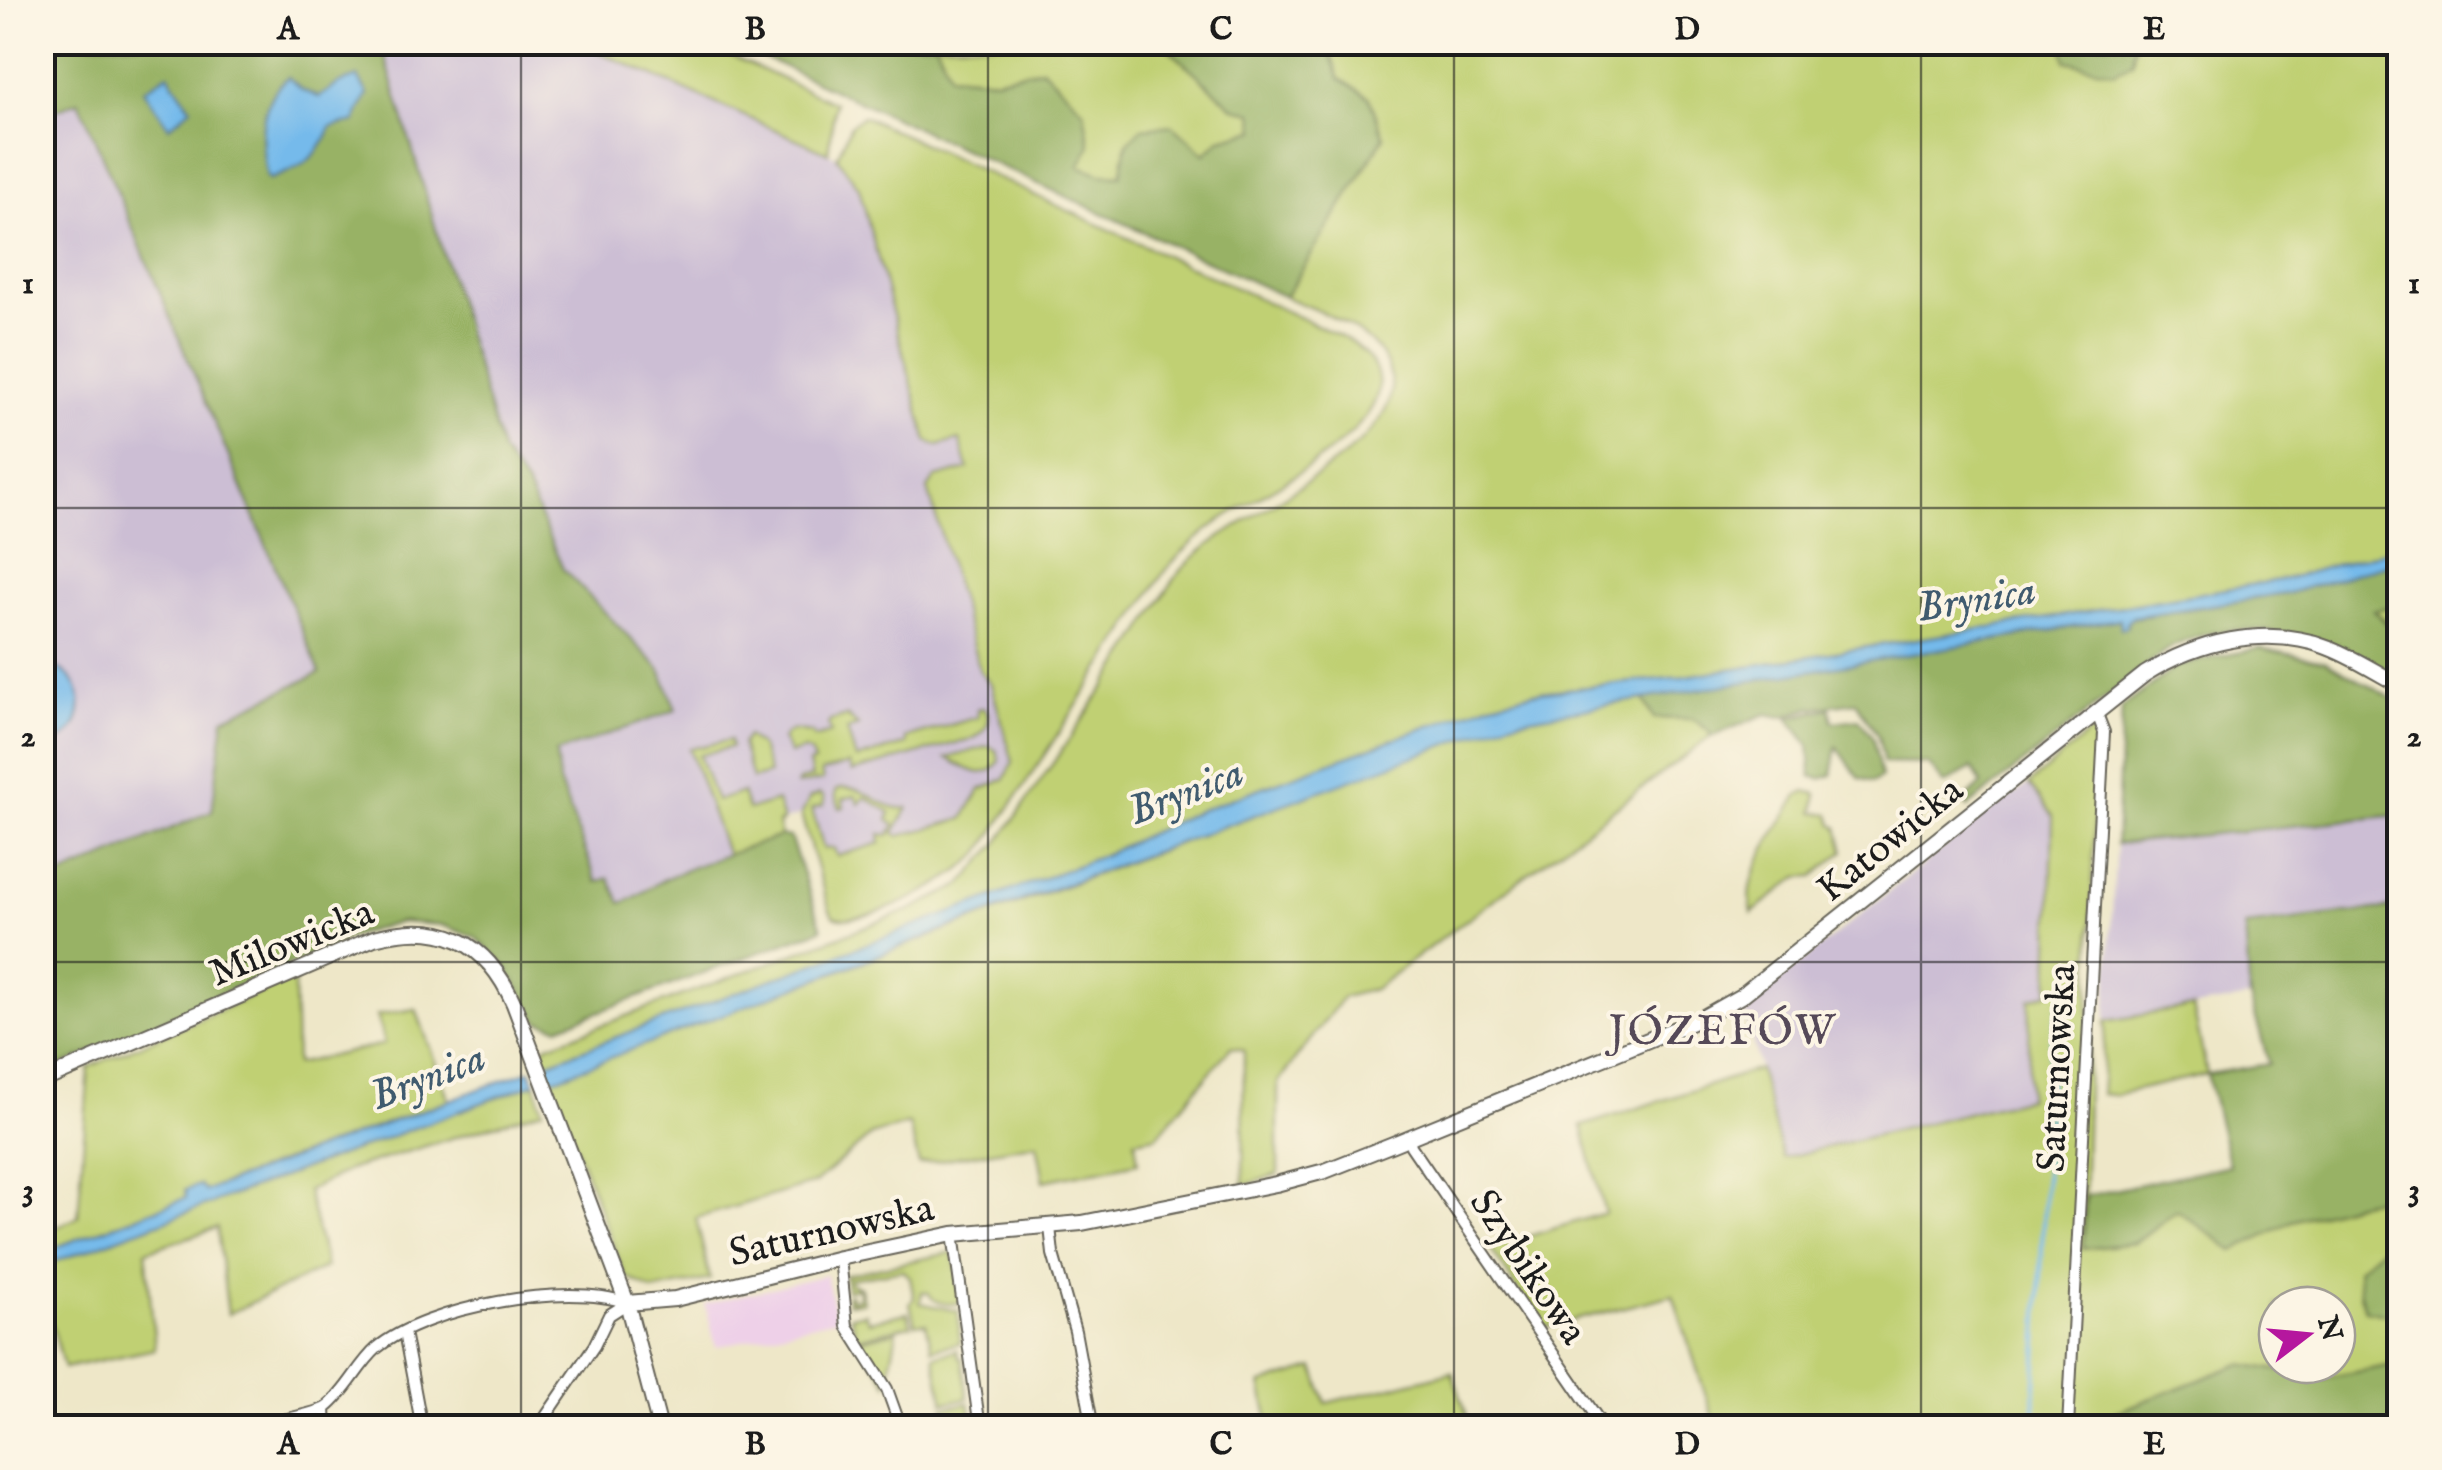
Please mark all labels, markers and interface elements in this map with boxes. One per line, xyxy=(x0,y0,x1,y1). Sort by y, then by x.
text: A xyxy=(275,10,300,51)
text: B xyxy=(744,10,766,51)
text: C xyxy=(1210,10,1233,51)
text: D xyxy=(1674,10,1700,51)
text: E xyxy=(2143,10,2165,51)
text: 1 xyxy=(22,264,34,305)
text: 1 xyxy=(2408,264,2420,305)
water label: Brynica xyxy=(1914,565,2039,636)
text: 2 xyxy=(20,717,36,758)
text: 2 xyxy=(2406,717,2422,758)
water label: Brynica xyxy=(1121,747,1251,839)
street label: Katowicka xyxy=(1808,766,1975,915)
street label: Milowicka xyxy=(203,888,383,1000)
street label: Saturnowska xyxy=(2028,962,2089,1174)
district label: JÓZEFÓW xyxy=(1605,1005,1837,1059)
water label: Brynica xyxy=(363,1032,493,1124)
text: 3 xyxy=(22,1171,34,1212)
text: 3 xyxy=(2408,1171,2420,1212)
street label: Szybikowa xyxy=(1457,1181,1598,1356)
street label: Saturnowska xyxy=(725,1184,940,1281)
north arrow xyxy=(2257,1285,2357,1385)
text: N xyxy=(2308,1311,2349,1345)
text: A xyxy=(275,1425,300,1466)
text: B xyxy=(744,1425,766,1466)
text: C xyxy=(1210,1425,1233,1466)
text: D xyxy=(1674,1425,1700,1466)
text: E xyxy=(2143,1425,2165,1466)

